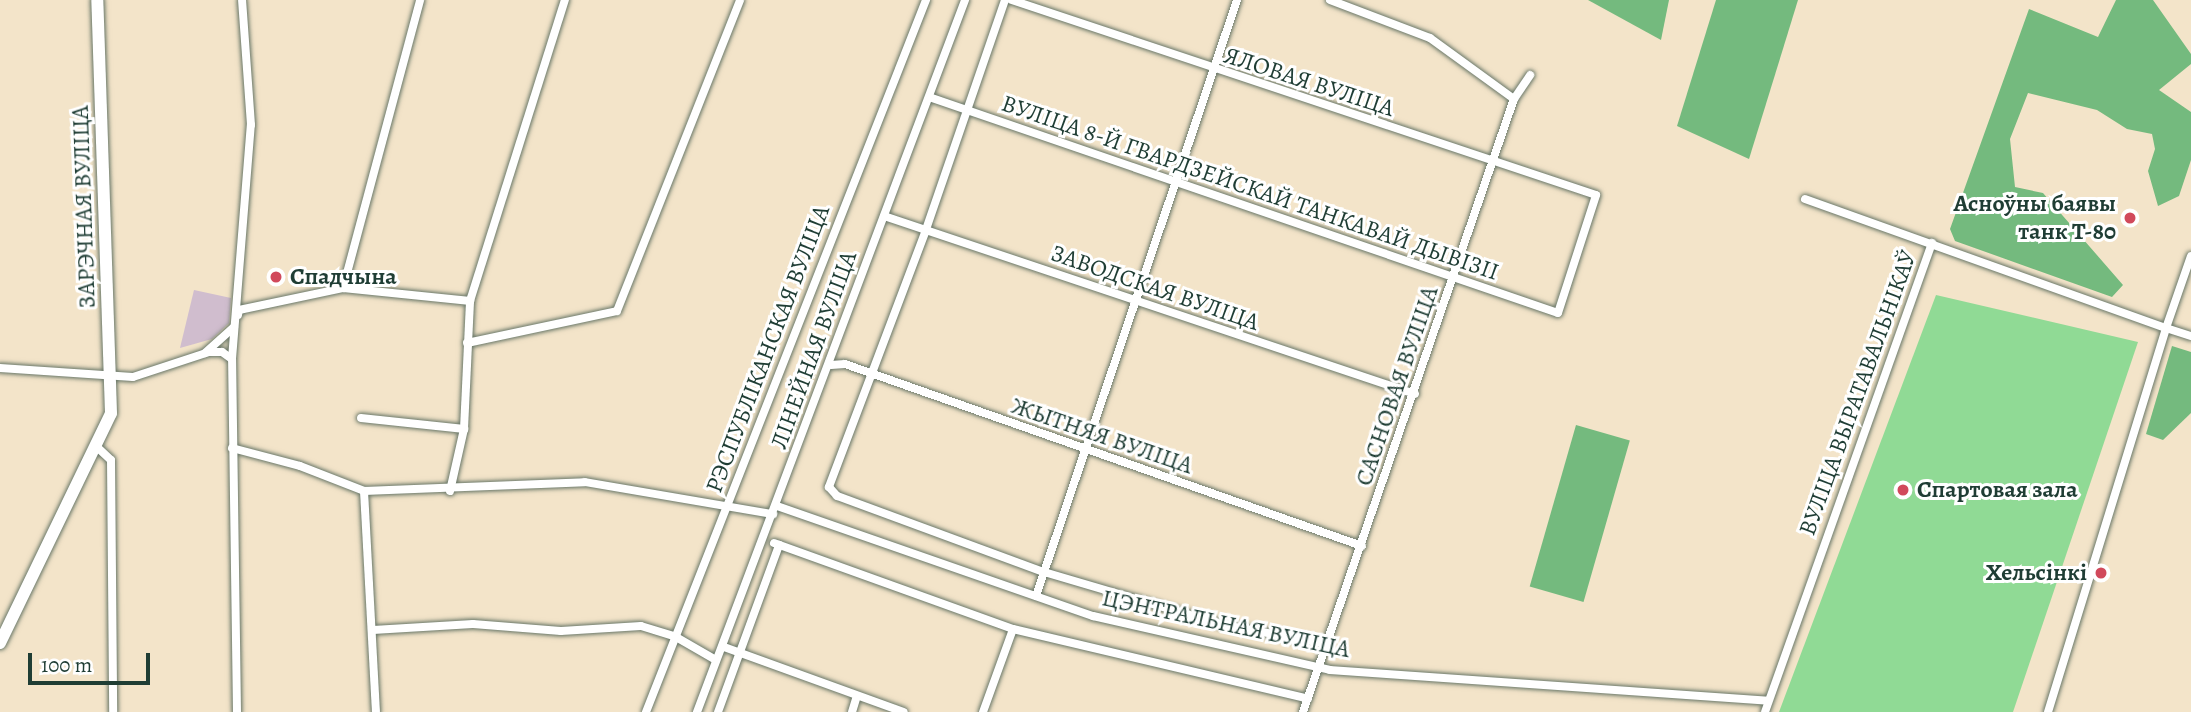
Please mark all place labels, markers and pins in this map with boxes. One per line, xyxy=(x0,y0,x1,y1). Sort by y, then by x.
place label: Асноўны баявы танк Т-80 xyxy=(1953,190,2116,246)
marker: Асноўны баявы танк Т-80 xyxy=(2122,210,2138,226)
place label: Спадчына xyxy=(290,263,397,291)
marker: Спадчына xyxy=(268,269,284,285)
place label: Спартовая зала xyxy=(1917,476,2078,504)
marker: Спартовая зала xyxy=(1895,482,1911,498)
place label: Хельсінкі xyxy=(1986,559,2087,587)
marker: Хельсінкі xyxy=(2093,565,2109,581)

